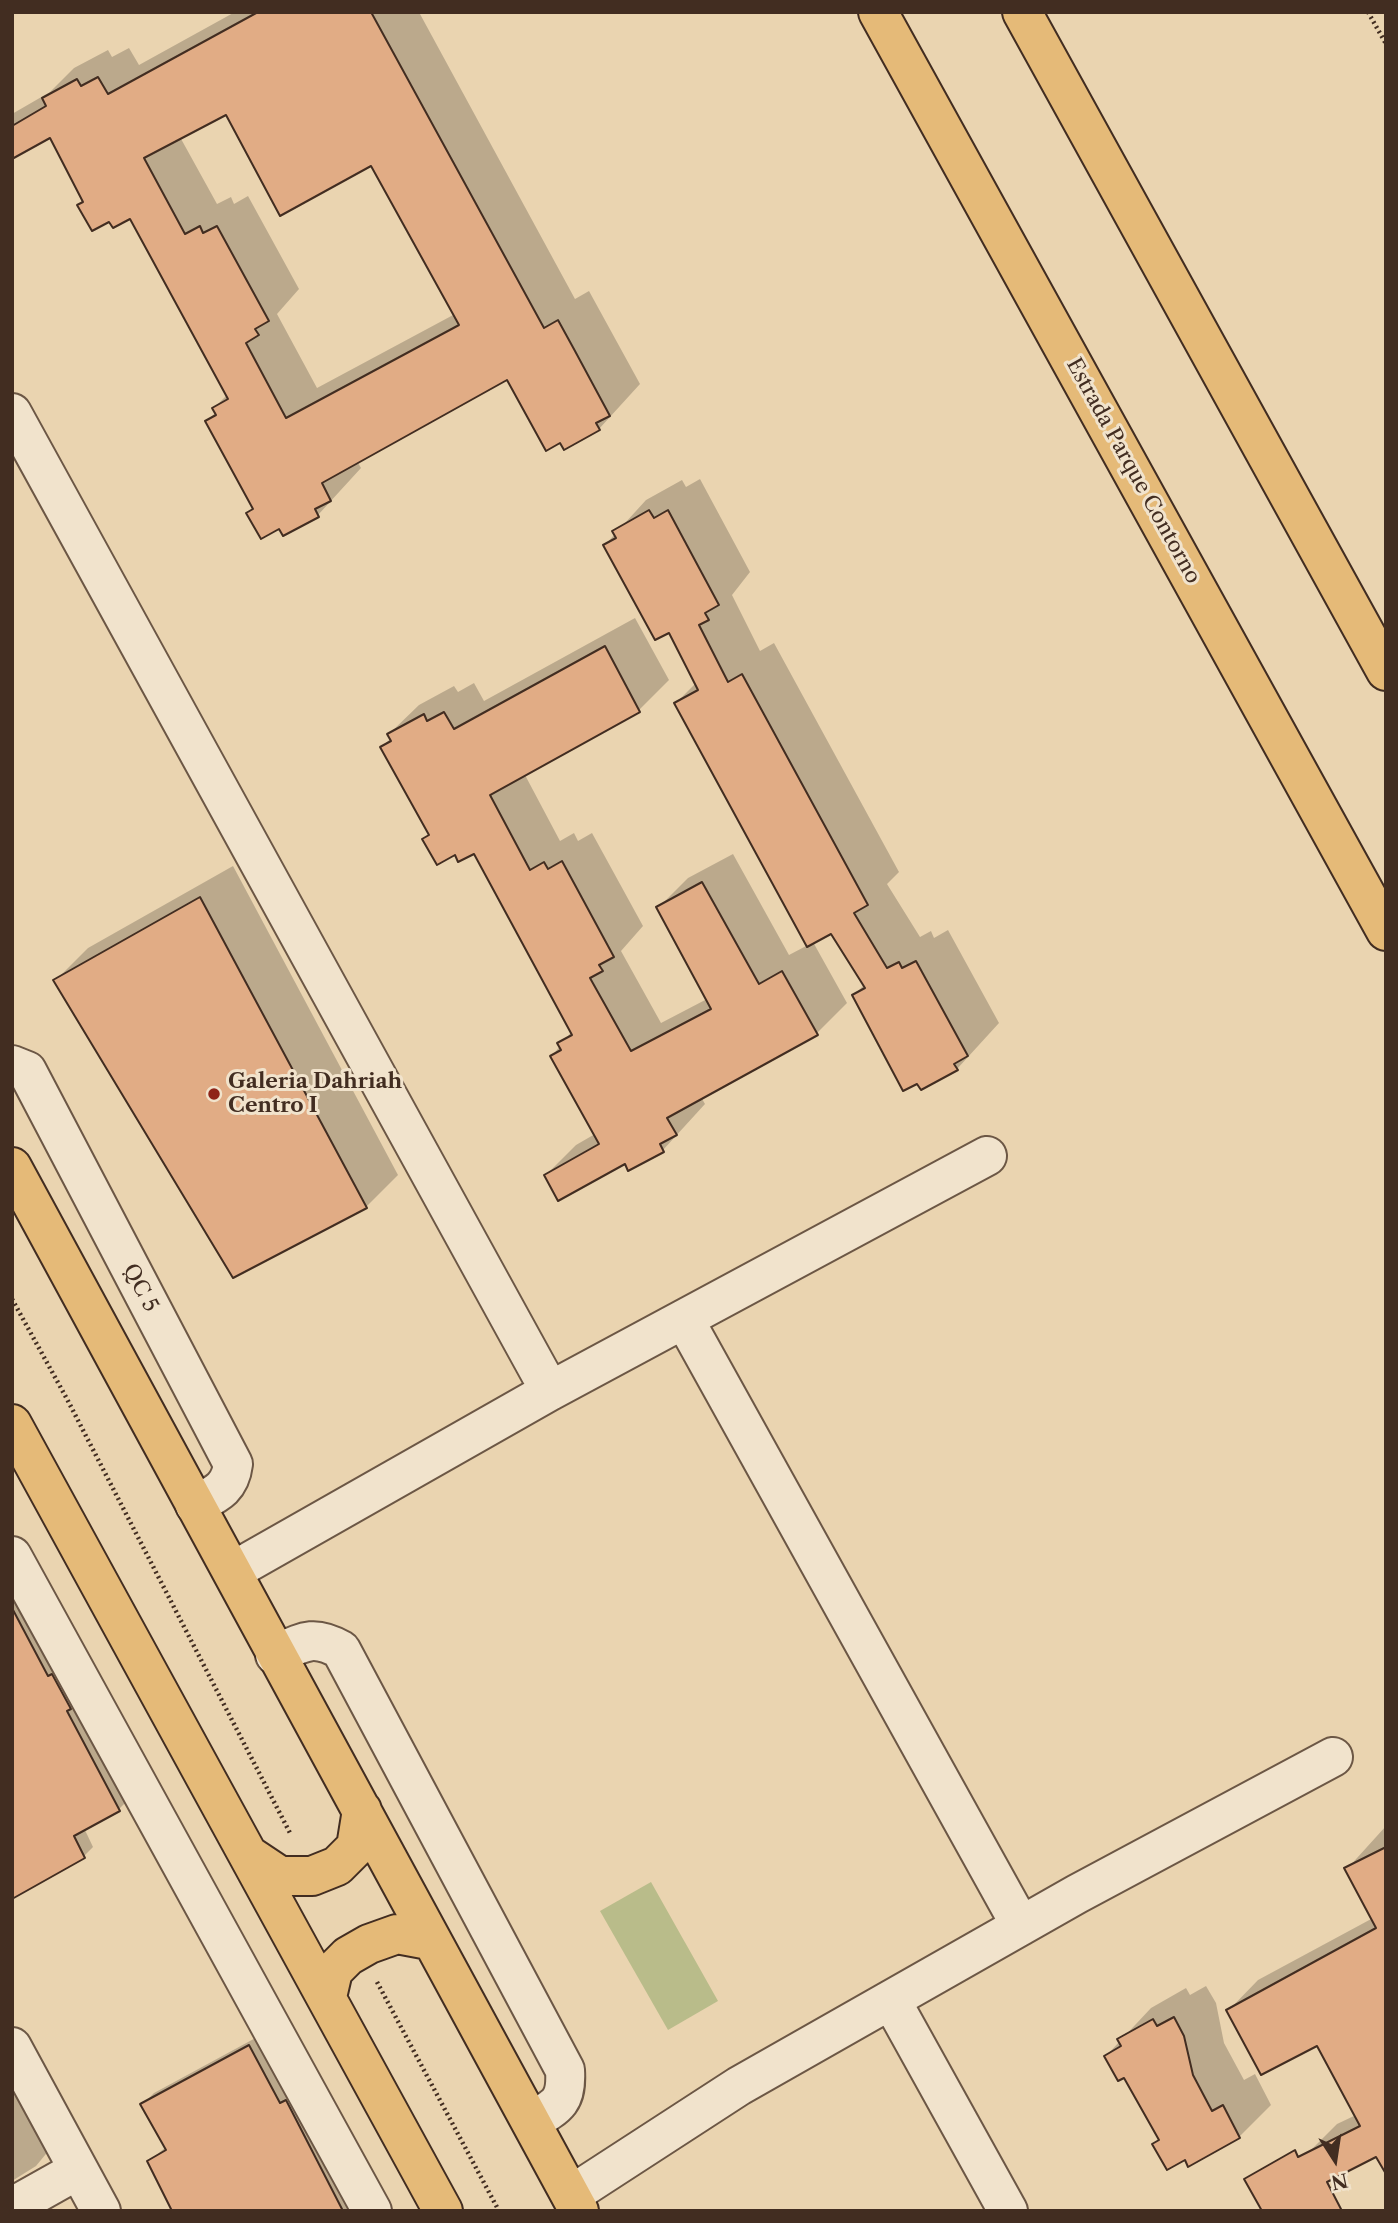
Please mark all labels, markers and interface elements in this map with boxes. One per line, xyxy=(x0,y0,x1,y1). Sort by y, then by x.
street label: Estrada Parque Contorno xyxy=(1060,354,1206,588)
place label: Galeria Dahriah Centro I xyxy=(228,1069,402,1119)
marker: Galeria Dahriah Centro I xyxy=(206,1086,222,1102)
street label: QC 5 xyxy=(117,1260,163,1316)
north arrow xyxy=(1300,2125,1370,2195)
text: N xyxy=(1329,2168,1350,2194)

